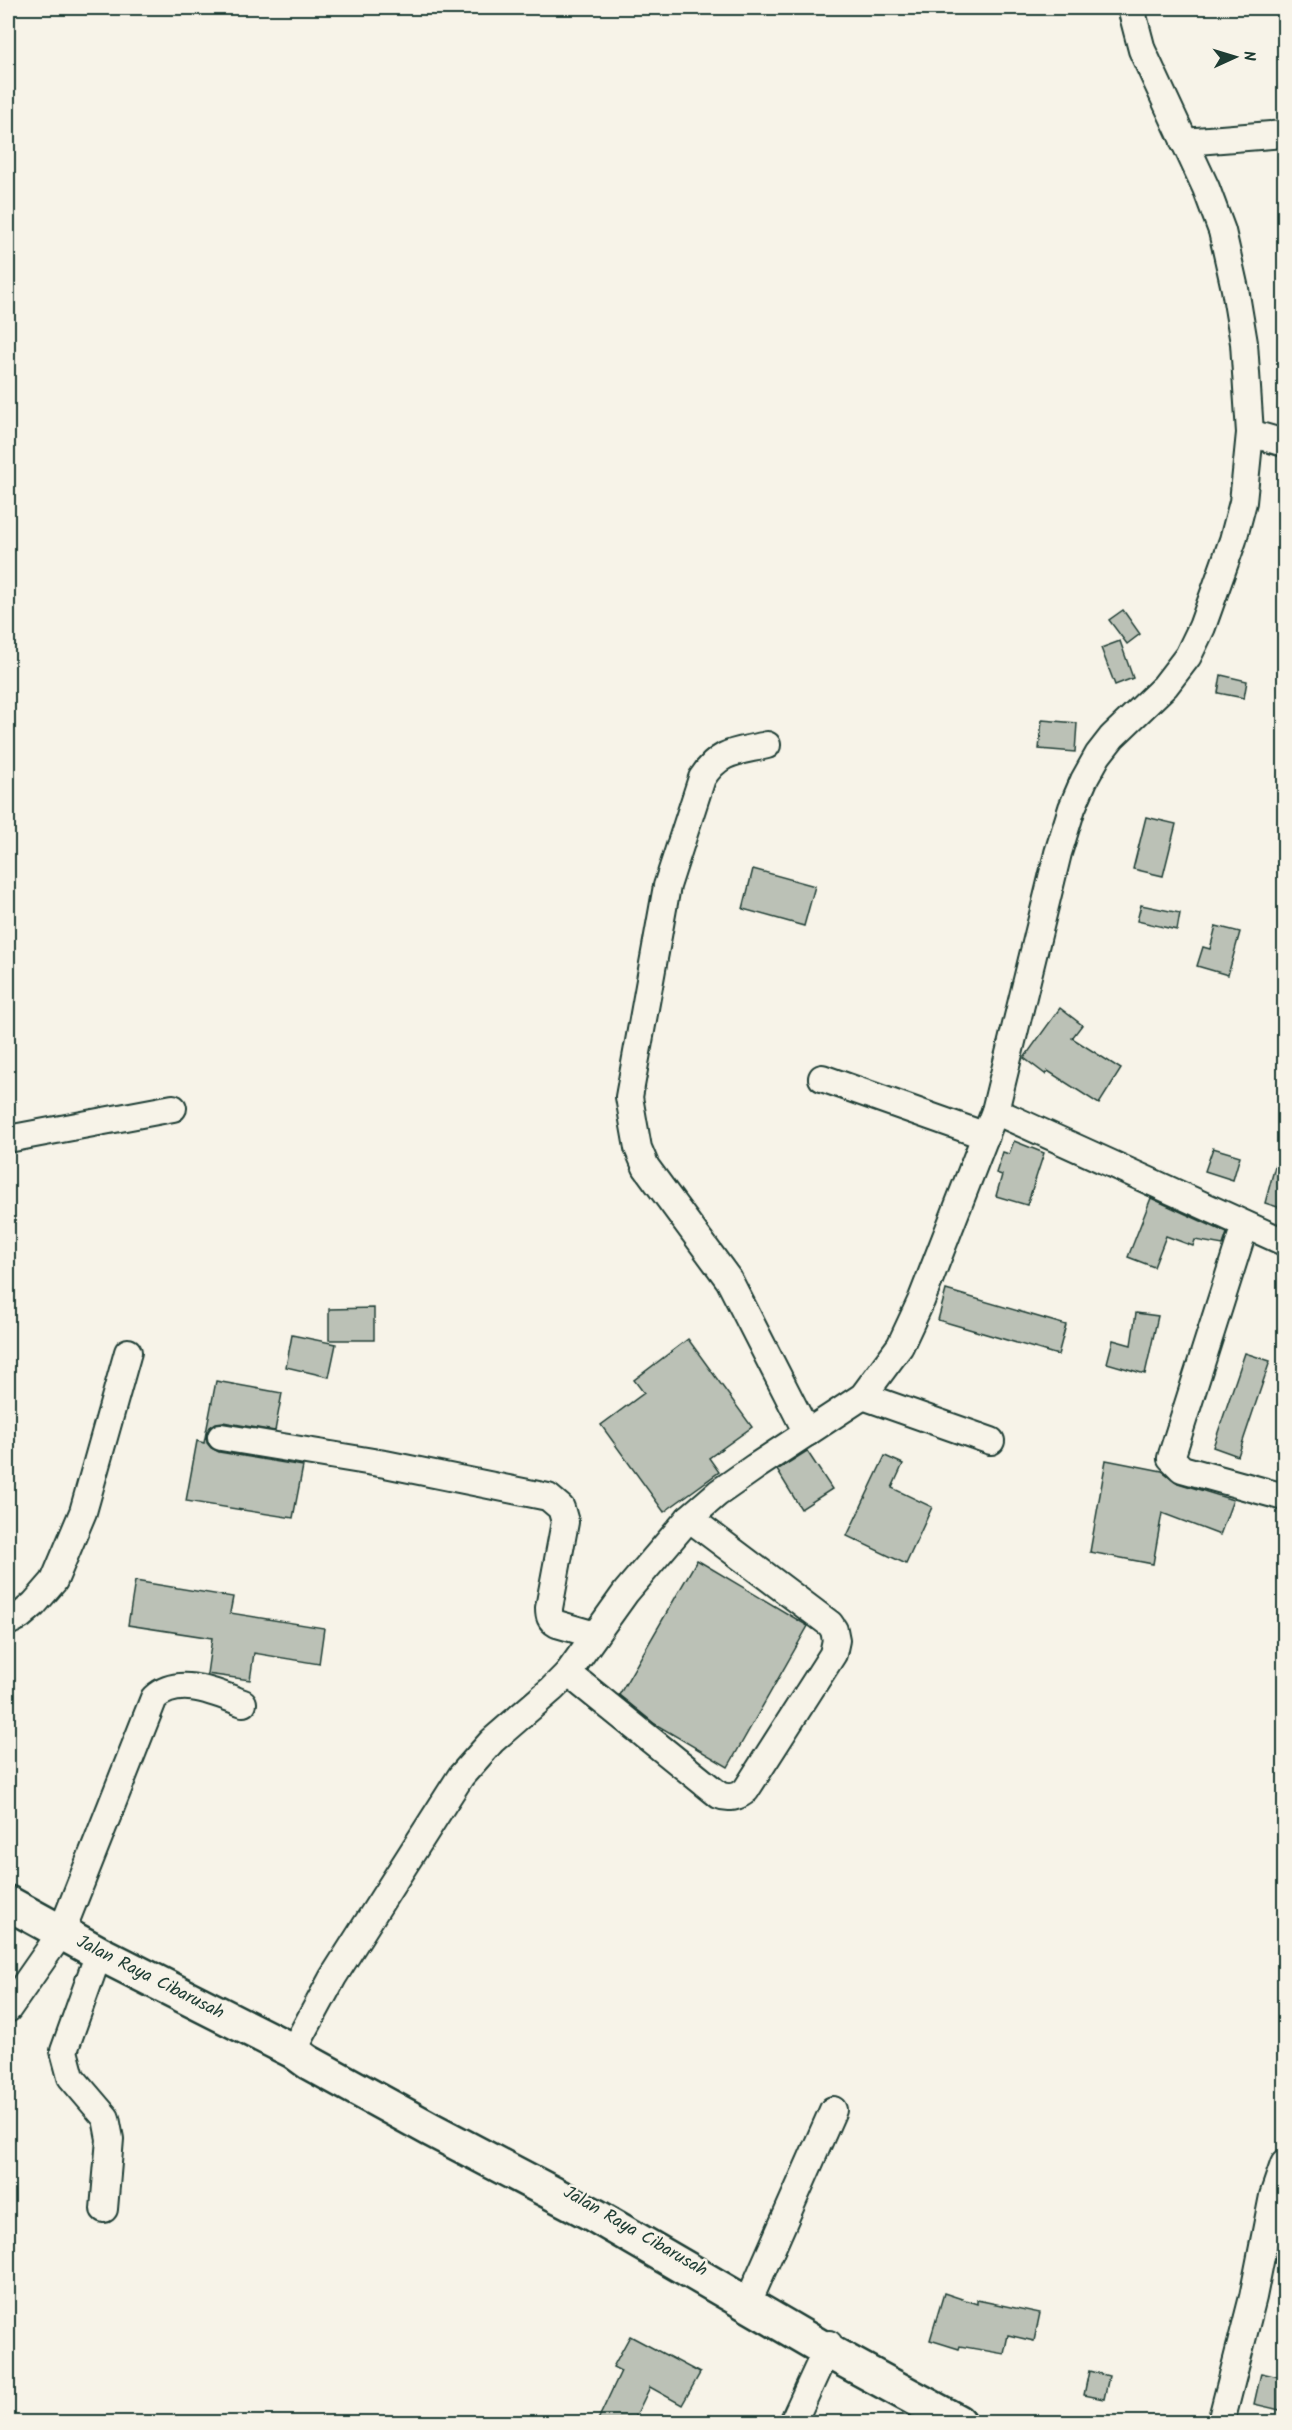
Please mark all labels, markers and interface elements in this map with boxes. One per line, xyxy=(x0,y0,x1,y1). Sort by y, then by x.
north arrow xyxy=(1205,27,1265,87)
text: N xyxy=(1236,50,1261,62)
street label: Jalan Raya Cibarusah xyxy=(71,1928,229,2028)
street label: Jalan Raya Cibarusah xyxy=(557,2179,713,2285)

